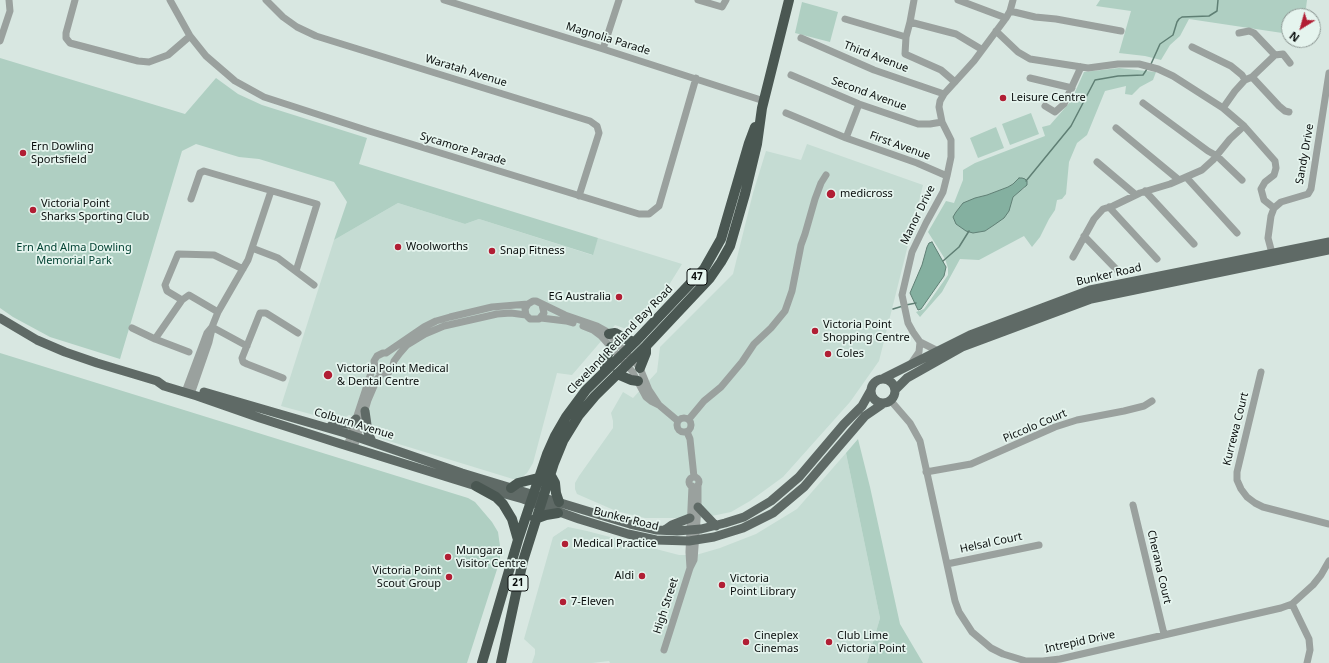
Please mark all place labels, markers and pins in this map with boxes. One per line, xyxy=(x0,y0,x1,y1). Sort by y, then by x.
place label: Leisure Centre xyxy=(1011,91,1086,105)
marker: Leisure Centre xyxy=(998,93,1008,103)
place label: Ern Dowling Sportsfield xyxy=(31,140,94,166)
marker: Ern Dowling Sportsfield xyxy=(18,148,28,158)
place label: medicross xyxy=(840,187,893,201)
marker: medicross xyxy=(825,188,837,200)
place label: Victoria Point Sharks Sporting Club xyxy=(41,197,149,223)
marker: Victoria Point Sharks Sporting Club xyxy=(28,205,38,215)
place label: Woolworths xyxy=(406,240,468,254)
marker: Woolworths xyxy=(393,242,403,252)
place label: Snap Fitness xyxy=(500,244,565,258)
marker: Snap Fitness xyxy=(487,246,497,256)
place label: EG Australia xyxy=(549,290,611,304)
marker: EG Australia xyxy=(614,292,624,302)
place label: Victoria Point Shopping Centre xyxy=(823,318,910,344)
marker: Victoria Point Shopping Centre xyxy=(810,326,820,336)
place label: Coles xyxy=(836,347,864,361)
marker: Coles xyxy=(823,349,833,359)
place label: Victoria Point Medical & Dental Centre xyxy=(337,362,449,388)
marker: Victoria Point Medical & Dental Centre xyxy=(322,369,334,381)
place label: Medical Practice xyxy=(573,537,657,551)
marker: Medical Practice xyxy=(560,539,570,549)
place label: Mungara Visitor Centre xyxy=(456,544,526,570)
marker: Mungara Visitor Centre xyxy=(443,552,453,562)
place label: Victoria Point Scout Group xyxy=(372,564,441,590)
place label: Aldi xyxy=(615,569,634,583)
marker: Aldi xyxy=(637,571,647,581)
marker: Victoria Point Scout Group xyxy=(444,572,454,582)
place label: Victoria Point Library xyxy=(730,572,796,598)
marker: Victoria Point Library xyxy=(717,580,727,590)
place label: 7-Eleven xyxy=(571,595,614,609)
marker: 7-Eleven xyxy=(558,597,568,607)
place label: Cineplex Cinemas xyxy=(754,629,799,655)
place label: Club Lime Victoria Point xyxy=(837,629,906,655)
marker: Cineplex Cinemas xyxy=(741,637,751,647)
marker: Club Lime Victoria Point xyxy=(824,637,834,647)

